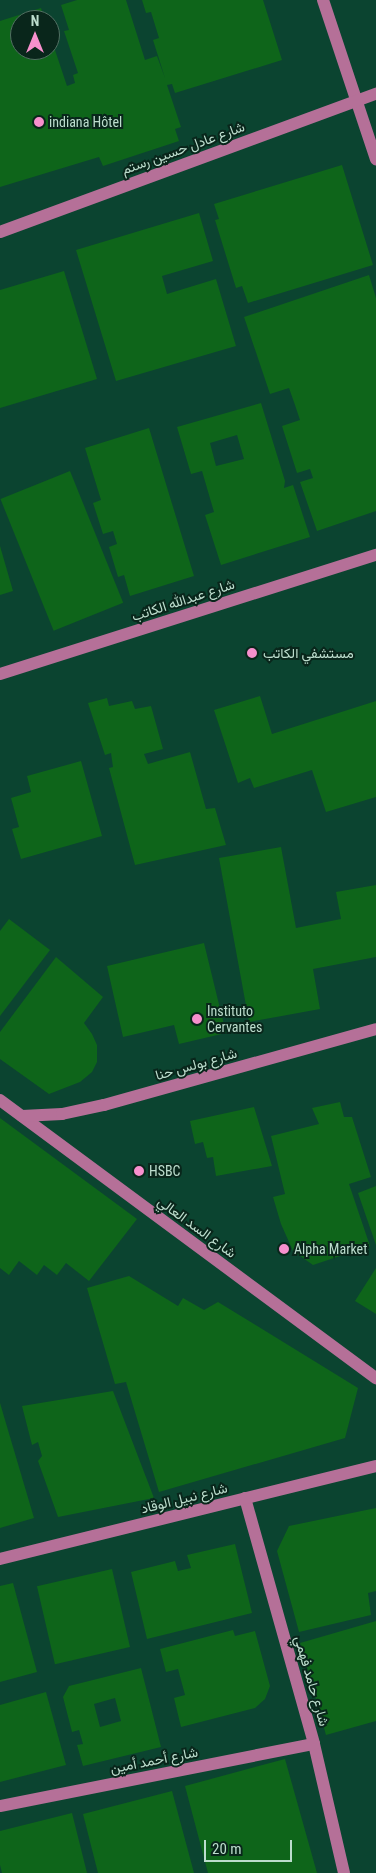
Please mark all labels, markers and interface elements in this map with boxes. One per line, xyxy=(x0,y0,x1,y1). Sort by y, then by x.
north arrow xyxy=(10,10,60,60)
text: N xyxy=(31,13,39,29)
place label: indiana Hôtel xyxy=(49,114,122,130)
marker: indiana Hôtel xyxy=(33,116,45,128)
street label: شارع عادل حسين رستم xyxy=(119,118,247,178)
street label: شارع عبدالله الكاتب xyxy=(129,575,237,625)
place label: مستشفي الكاتب xyxy=(263,645,354,661)
marker: مستشفي الكاتب xyxy=(245,646,259,660)
place label: Instituto Cervantes xyxy=(207,1003,262,1036)
marker: Instituto Cervantes xyxy=(191,1013,203,1025)
street label: شارع بولس حنا xyxy=(153,1044,239,1084)
place label: HSBC xyxy=(149,1163,181,1179)
marker: HSBC xyxy=(133,1165,145,1177)
street label: شارع السد العالي xyxy=(154,1193,240,1261)
place label: Alpha Market xyxy=(294,1241,367,1257)
marker: Alpha Market xyxy=(278,1243,290,1255)
street label: شارع نبيل الوقاد xyxy=(139,1479,229,1517)
street label: شارع حامد فهمي xyxy=(291,1634,333,1728)
street label: شارع أحمد أمين xyxy=(109,1743,199,1777)
scale bar xyxy=(206,1830,294,1862)
text: 20 m xyxy=(212,1840,242,1858)

